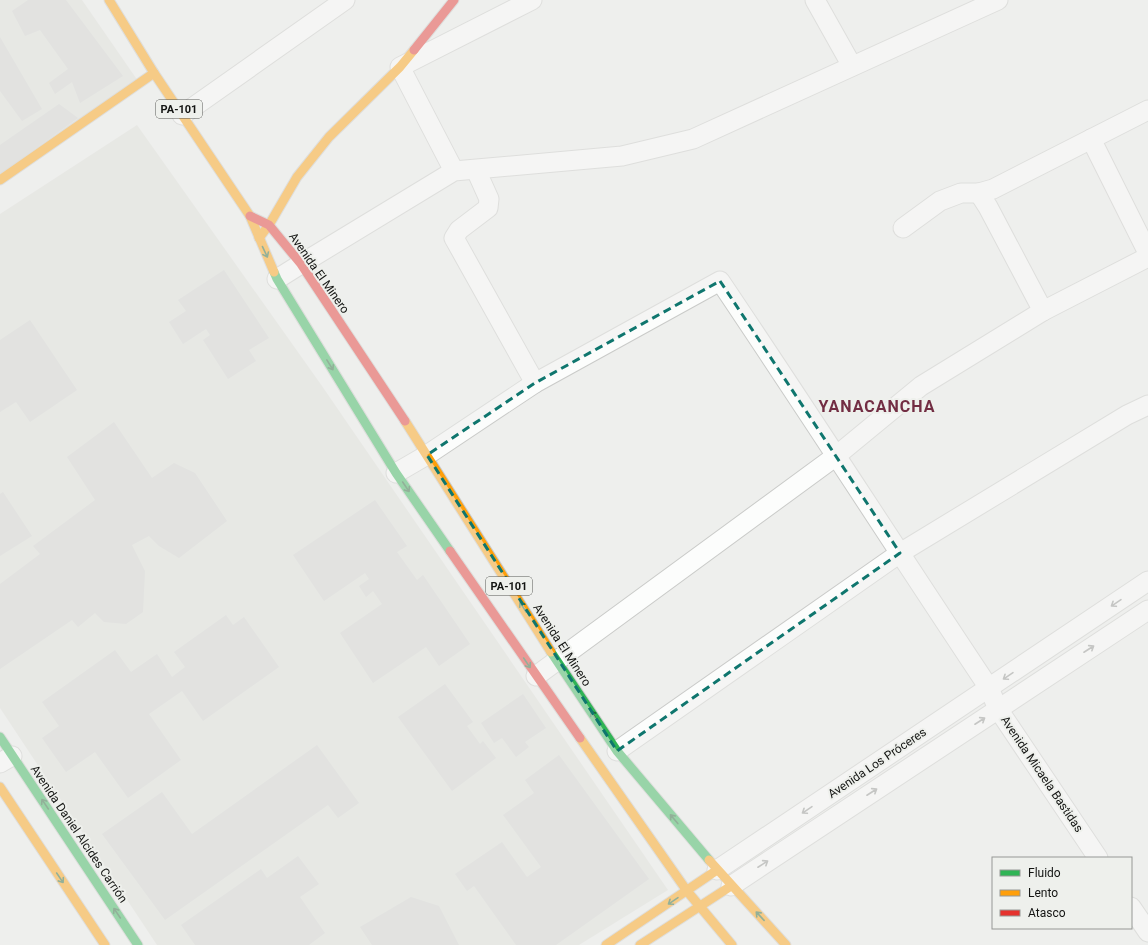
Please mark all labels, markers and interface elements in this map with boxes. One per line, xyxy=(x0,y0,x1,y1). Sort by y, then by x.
road number: PA-101 xyxy=(156,100,202,118)
street label: Avenida El Minero xyxy=(286,230,352,316)
one-way arrow xyxy=(262,246,269,258)
one-way arrow xyxy=(326,359,334,370)
district label: YANACANCHA xyxy=(819,397,935,416)
one-way arrow xyxy=(402,481,410,492)
road number: PA-101 xyxy=(486,577,532,595)
one-way arrow xyxy=(1110,599,1121,607)
street label: Avenida El Minero xyxy=(530,601,594,689)
one-way arrow xyxy=(519,602,527,613)
one-way arrow xyxy=(1083,645,1094,653)
one-way arrow xyxy=(523,657,531,668)
one-way arrow xyxy=(1002,672,1014,680)
one-way arrow xyxy=(590,711,598,722)
street label: Avenida Micaela Bastidas xyxy=(998,713,1086,835)
one-way arrow xyxy=(974,717,985,725)
street label: Avenida Los Próceres xyxy=(825,725,929,801)
street label: Avenida Daniel Alcides Carrión xyxy=(28,763,130,905)
one-way arrow xyxy=(866,788,878,796)
one-way arrow xyxy=(41,799,49,810)
one-way arrow xyxy=(802,806,813,814)
one-way arrow xyxy=(669,814,678,824)
legend xyxy=(992,857,1132,929)
one-way arrow xyxy=(758,860,769,868)
text: Fluido xyxy=(1028,866,1061,880)
one-way arrow xyxy=(57,872,65,884)
text: Lento xyxy=(1028,886,1058,900)
one-way arrow xyxy=(667,897,679,905)
text: Atasco xyxy=(1028,906,1066,920)
one-way arrow xyxy=(113,907,121,918)
one-way arrow xyxy=(755,911,764,922)

